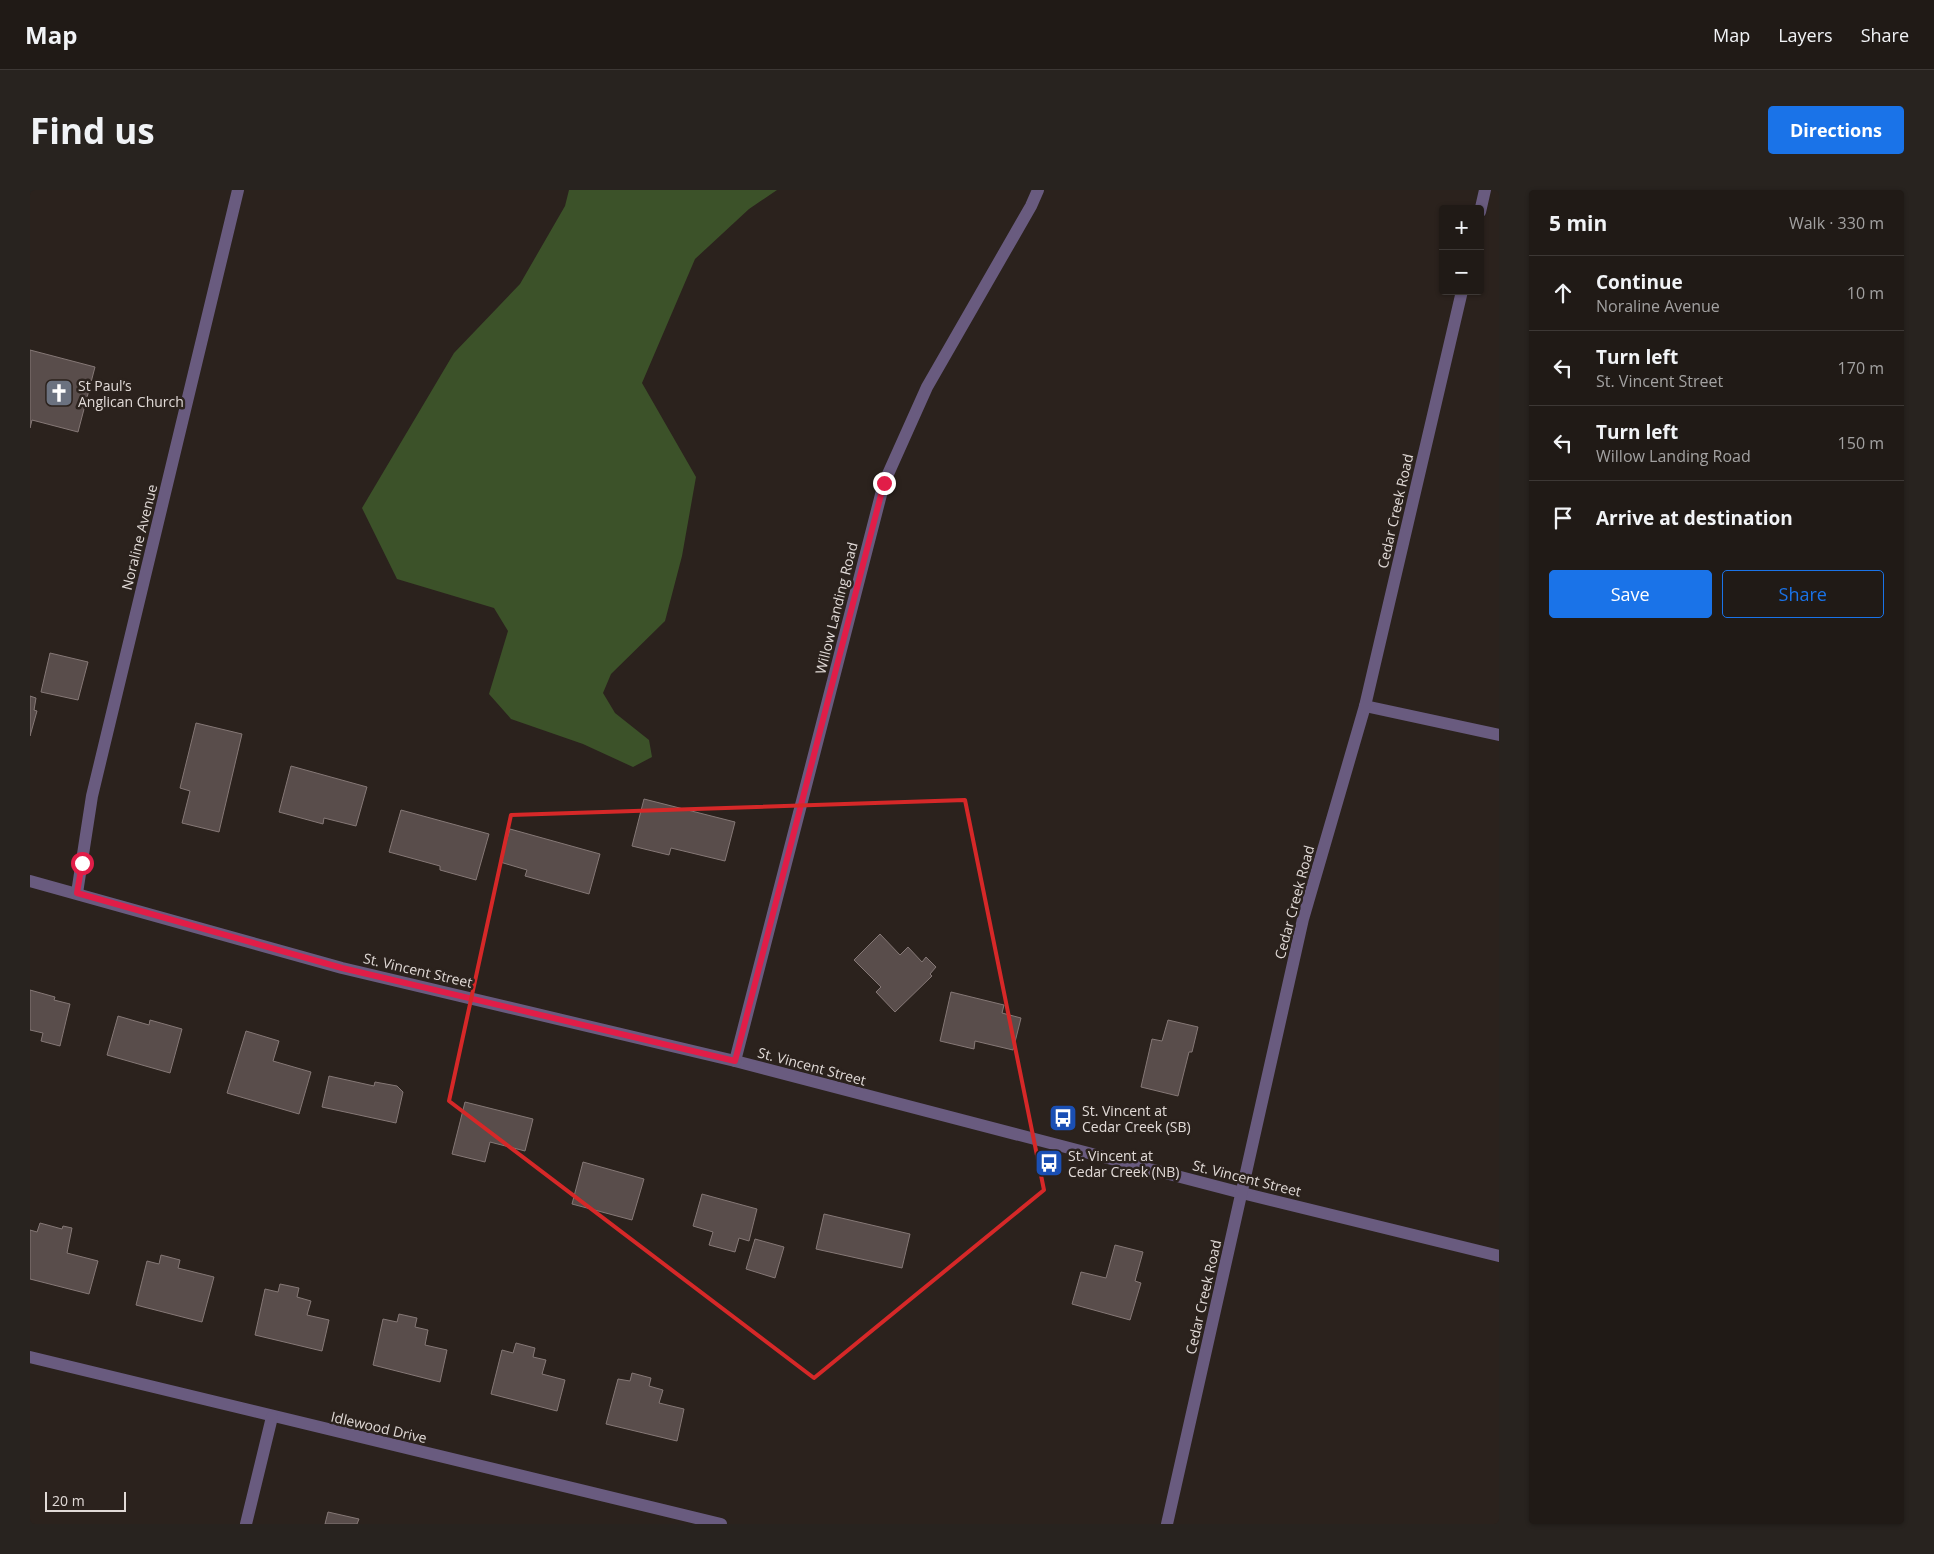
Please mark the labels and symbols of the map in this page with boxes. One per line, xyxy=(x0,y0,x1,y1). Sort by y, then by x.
place label: St Paul’s Anglican Church xyxy=(78,376,184,411)
church icon: St Paul’s Anglican Church xyxy=(44,378,74,408)
street label: Cedar Creek Road xyxy=(1373,452,1417,570)
route end xyxy=(873,472,896,495)
street label: Noraline Avenue xyxy=(117,482,161,592)
street label: Willow Landing Road xyxy=(810,540,862,676)
street label: Cedar Creek Road xyxy=(1270,843,1318,961)
route start xyxy=(71,852,94,875)
street label: St. Vincent Street xyxy=(362,948,474,992)
street label: St. Vincent Street xyxy=(756,1042,868,1090)
place label: St. Vincent at Cedar Creek (SB) xyxy=(1082,1101,1191,1136)
bus stop icon: St. Vincent at Cedar Creek (SB) xyxy=(1048,1103,1078,1133)
place label: St. Vincent at Cedar Creek (NB) xyxy=(1068,1146,1179,1181)
bus stop icon: St. Vincent at Cedar Creek (NB) xyxy=(1034,1148,1064,1178)
street label: St. Vincent Street xyxy=(1191,1155,1303,1201)
street label: Cedar Creek Road xyxy=(1181,1238,1225,1356)
street label: Idlewood Drive xyxy=(329,1407,429,1447)
scale bar xyxy=(45,1489,126,1512)

